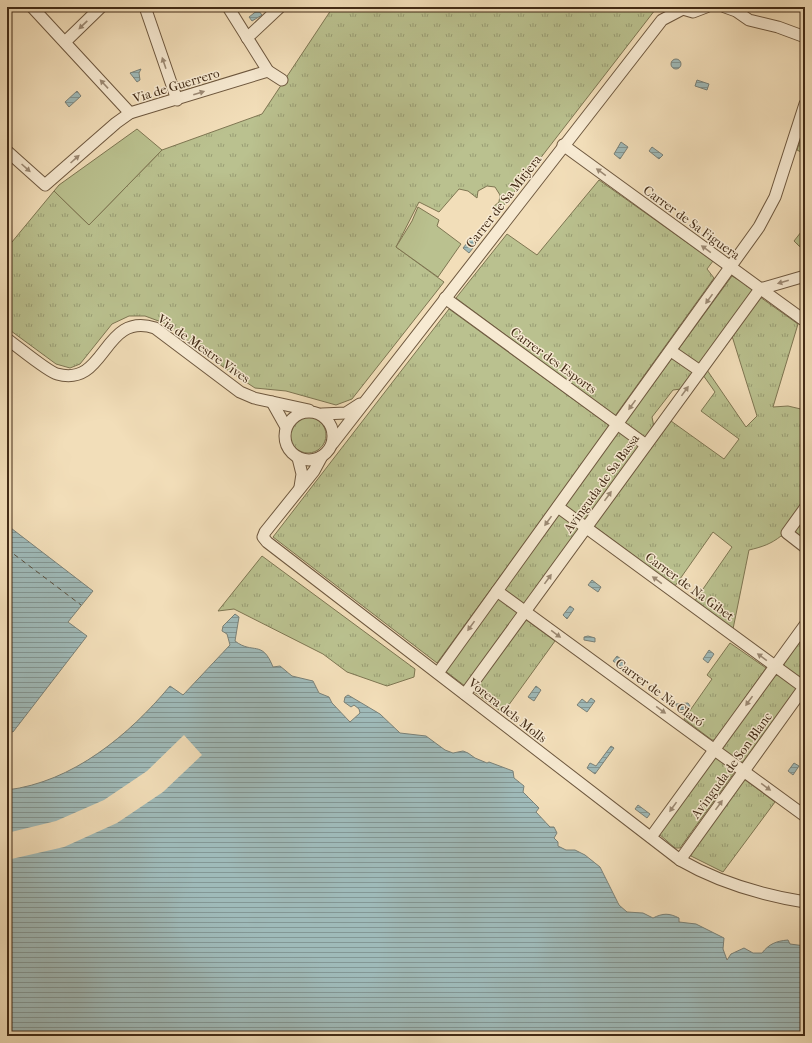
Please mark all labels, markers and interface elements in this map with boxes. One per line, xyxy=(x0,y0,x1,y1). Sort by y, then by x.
one-way arrow xyxy=(78,20,88,29)
one-way arrow xyxy=(161,57,167,69)
street label: Via de Guerrero xyxy=(130,65,222,106)
one-way arrow xyxy=(99,79,108,90)
one-way arrow xyxy=(193,90,205,96)
street label: Carrer de Sa Mitjera xyxy=(462,151,545,251)
one-way arrow xyxy=(69,155,80,164)
one-way arrow xyxy=(21,164,31,173)
one-way arrow xyxy=(595,168,606,177)
street label: Carrer de Sa Figuera xyxy=(641,182,744,263)
one-way arrow xyxy=(700,245,711,253)
one-way arrow xyxy=(776,279,788,285)
one-way arrow xyxy=(704,294,713,305)
street label: Via de Mestre Vives xyxy=(154,310,253,386)
street label: Carrer des Esports xyxy=(508,324,600,397)
one-way arrow xyxy=(681,386,689,397)
one-way arrow xyxy=(628,399,636,410)
street label: Avinguda de Sa Bassa xyxy=(560,430,643,536)
one-way arrow xyxy=(604,491,613,502)
one-way arrow xyxy=(544,516,552,527)
street label: Carrer de Na Gibet xyxy=(642,549,737,624)
one-way arrow xyxy=(544,574,552,584)
one-way arrow xyxy=(652,576,663,584)
one-way arrow xyxy=(467,621,475,632)
one-way arrow xyxy=(551,630,561,638)
one-way arrow xyxy=(757,653,768,661)
street label: Carrer de Na Claró xyxy=(613,655,707,730)
street label: Vorera dels Molls xyxy=(465,675,550,746)
one-way arrow xyxy=(745,696,753,707)
one-way arrow xyxy=(656,706,666,714)
street label: Avinguda de Son Blanc xyxy=(687,709,775,822)
one-way arrow xyxy=(761,783,771,791)
one-way arrow xyxy=(715,800,723,811)
one-way arrow xyxy=(668,801,677,812)

